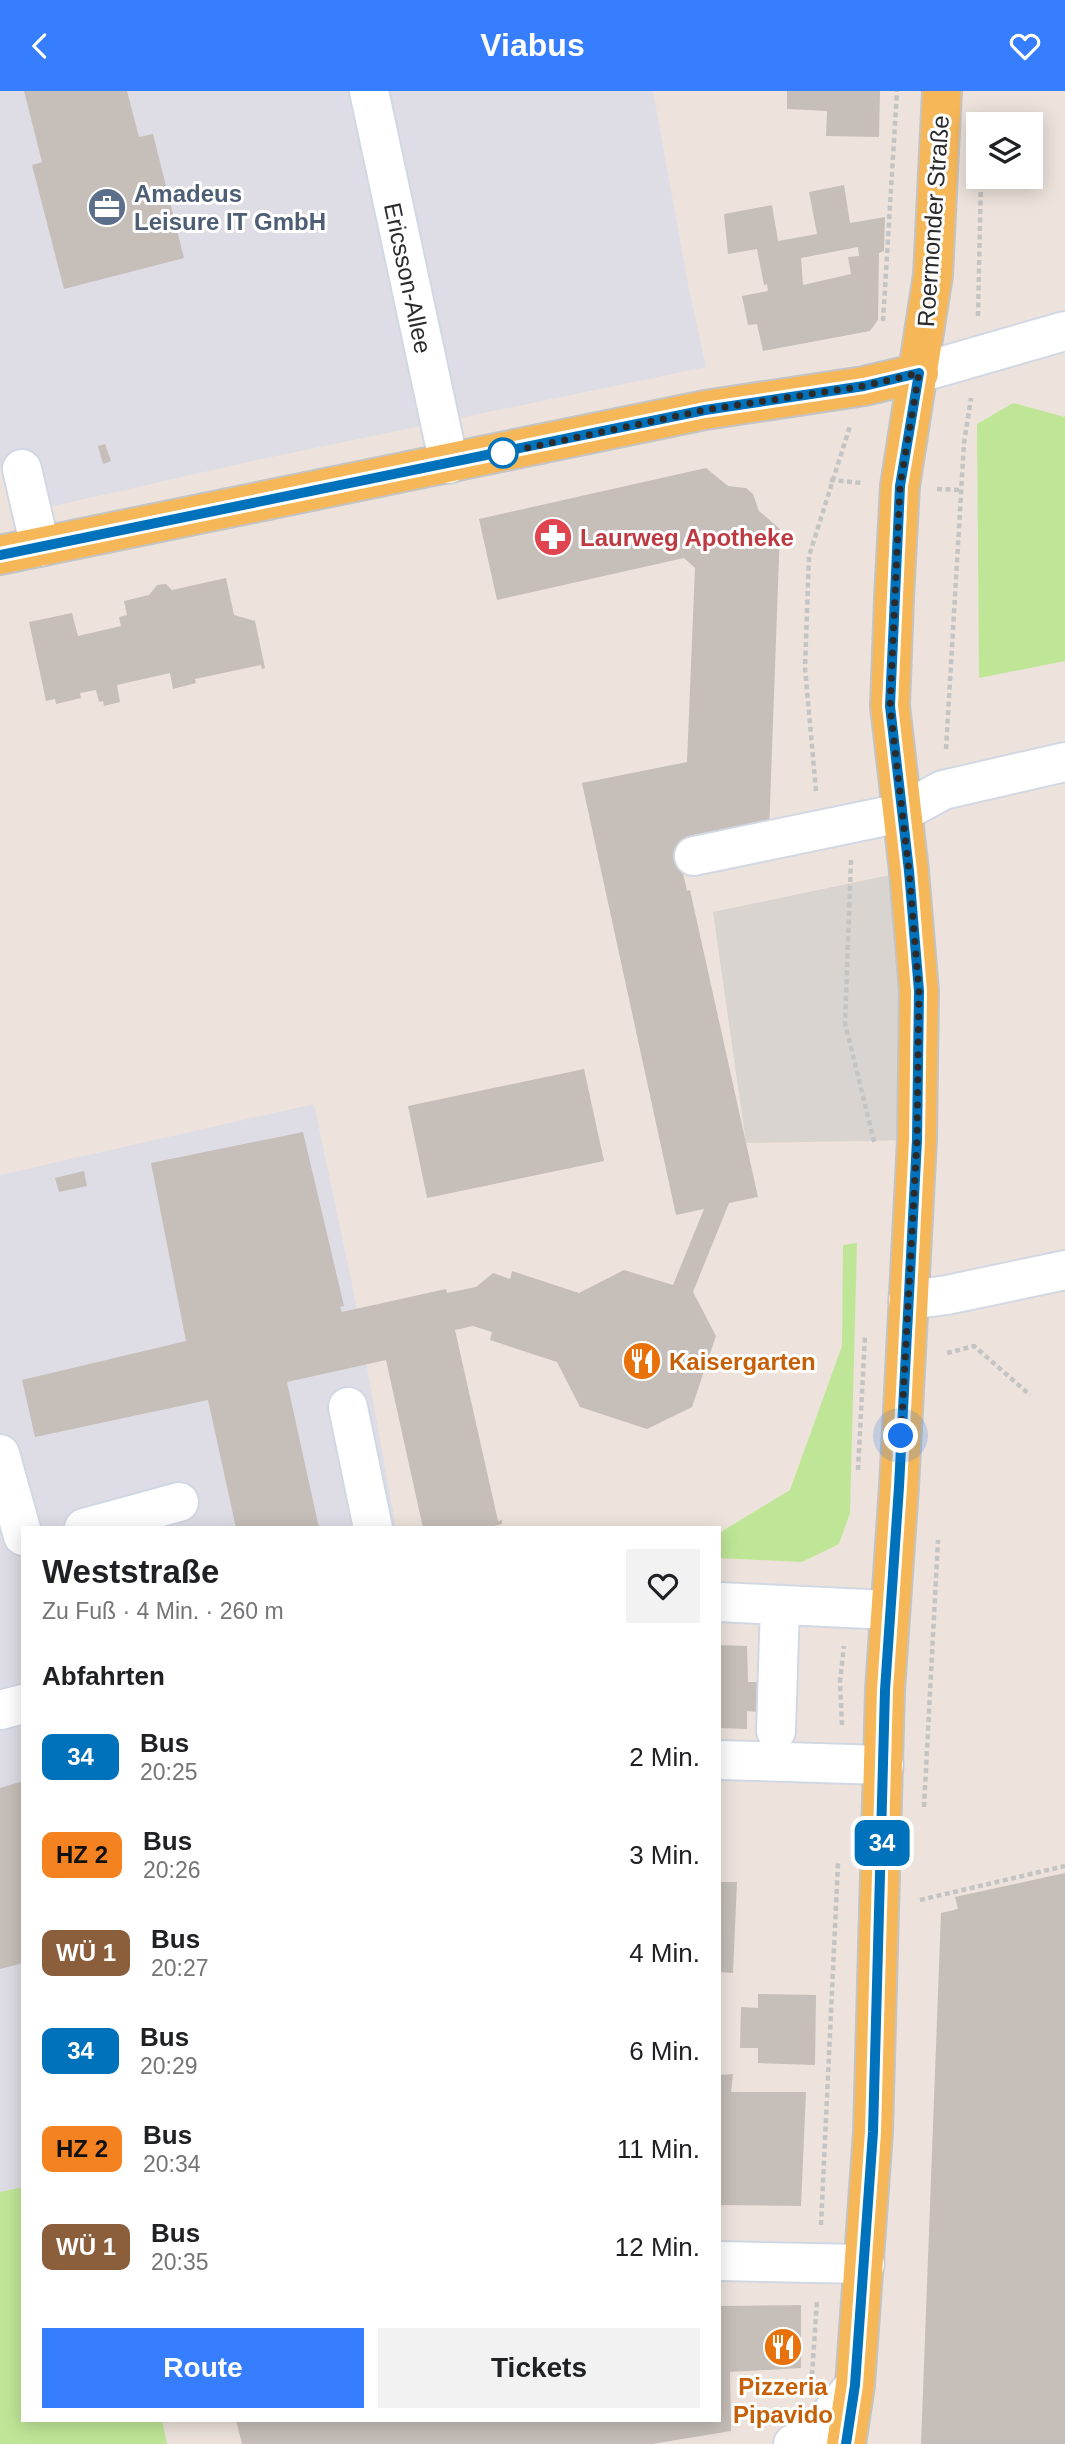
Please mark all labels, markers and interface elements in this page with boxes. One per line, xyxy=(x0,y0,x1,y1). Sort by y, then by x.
icon: back xyxy=(21,27,59,65)
text: Viabus xyxy=(480,27,585,63)
icon: heart xyxy=(1006,27,1044,65)
map controls xyxy=(966,112,1043,189)
button: layers xyxy=(966,112,1043,189)
street label: Roermonder Straße xyxy=(912,114,954,328)
place label: Amadeus Leisure IT GmbH xyxy=(134,180,326,235)
office icon: Amadeus Leisure IT GmbH xyxy=(86,186,128,228)
street label: Ericsson-Allee xyxy=(379,200,437,356)
unlabelled marker xyxy=(488,438,518,468)
pharmacy icon: Laurweg Apotheke xyxy=(532,516,574,558)
place label: Laurweg Apotheke xyxy=(580,524,794,551)
restaurant icon: Kaisergarten xyxy=(621,1340,663,1382)
place label: Kaisergarten xyxy=(669,1348,816,1375)
your location xyxy=(883,1418,918,1453)
button: heart xyxy=(626,1549,700,1623)
text: Weststraße xyxy=(42,1553,219,1590)
text: Zu Fuß · 4 Min. · 260 m xyxy=(42,1598,284,1624)
text: Abfahrten xyxy=(42,1661,165,1691)
text: Bus xyxy=(140,1728,189,1758)
text: 2 Min. xyxy=(629,1742,700,1772)
text: 34 xyxy=(67,1743,94,1770)
text: 20:25 xyxy=(140,1759,198,1785)
line badge: 34 xyxy=(850,1820,914,1866)
text: Bus xyxy=(143,1826,192,1856)
text: 34 xyxy=(869,1829,895,1856)
text: 3 Min. xyxy=(629,1840,700,1870)
text: HZ 2 xyxy=(56,1841,108,1868)
text: 20:26 xyxy=(143,1857,201,1883)
text: Bus xyxy=(151,1924,200,1954)
text: 4 Min. xyxy=(629,1938,700,1968)
text: WÜ 1 xyxy=(56,1939,116,1966)
text: 20:27 xyxy=(151,1955,209,1981)
text: Bus xyxy=(140,2022,189,2052)
text: 6 Min. xyxy=(629,2036,700,2066)
text: 34 xyxy=(67,2037,94,2064)
text: 20:29 xyxy=(140,2053,198,2079)
text: Bus xyxy=(143,2120,192,2150)
text: 11 Min. xyxy=(617,2134,700,2164)
text: HZ 2 xyxy=(56,2135,108,2162)
text: 20:34 xyxy=(143,2151,201,2177)
text: Bus xyxy=(151,2218,200,2248)
text: 12 Min. xyxy=(615,2232,700,2262)
text: WÜ 1 xyxy=(56,2233,116,2260)
text: 20:35 xyxy=(151,2249,209,2275)
restaurant icon: Pizzeria Pipavido xyxy=(762,2326,804,2368)
button: Route xyxy=(42,2328,364,2408)
button: Tickets xyxy=(378,2328,700,2408)
place label: Pizzeria Pipavido xyxy=(733,2373,833,2428)

